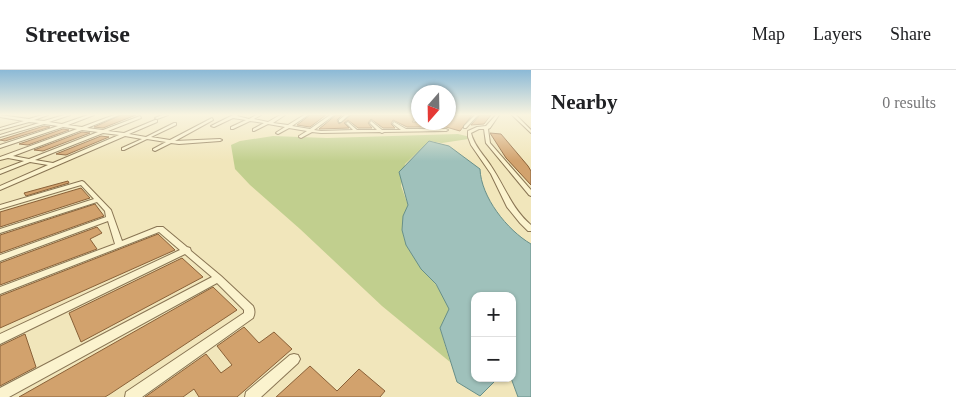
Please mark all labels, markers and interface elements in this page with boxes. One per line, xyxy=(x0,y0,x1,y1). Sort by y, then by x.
text: Streetwise xyxy=(25,21,130,47)
text: Map xyxy=(752,24,785,44)
text: Layers xyxy=(813,24,862,44)
text: Share xyxy=(890,24,931,44)
north arrow xyxy=(411,85,456,130)
text: Nearby xyxy=(551,90,618,114)
text: 0 results xyxy=(882,94,936,111)
map controls xyxy=(471,292,516,382)
button: + xyxy=(471,292,516,337)
button: − xyxy=(471,337,516,382)

